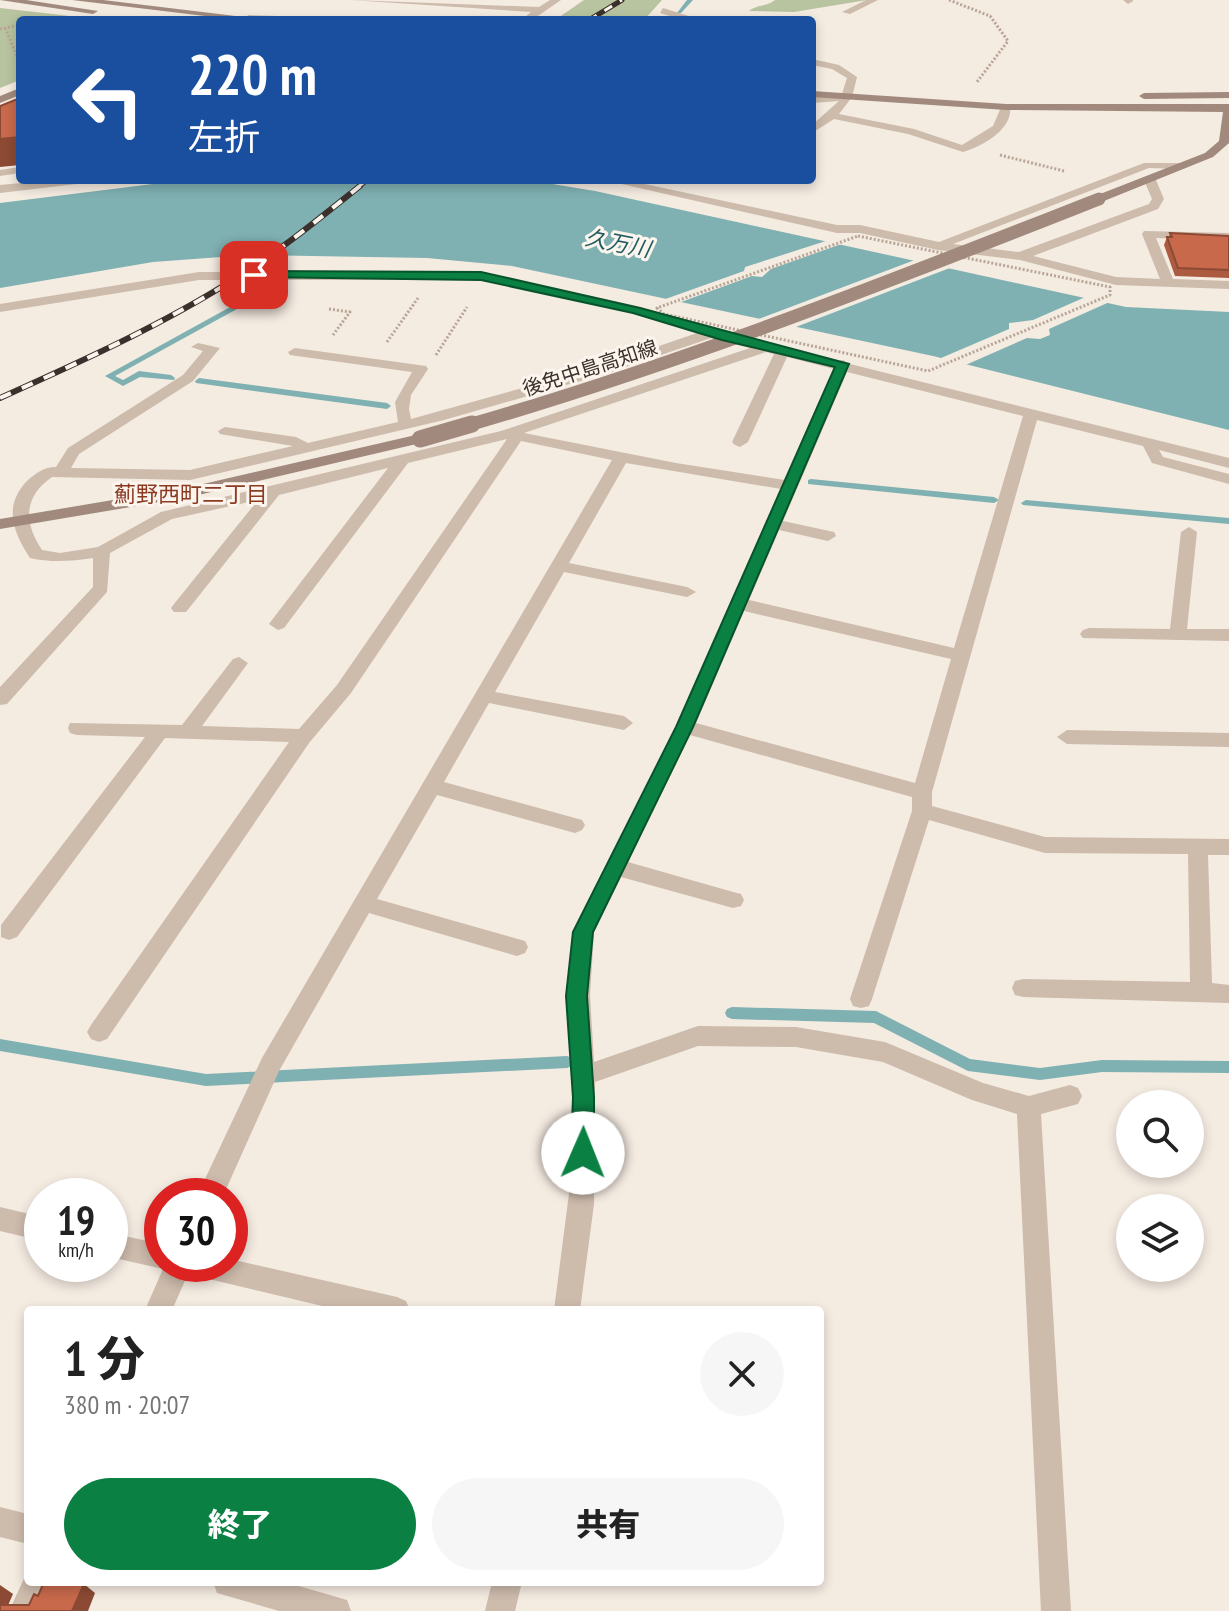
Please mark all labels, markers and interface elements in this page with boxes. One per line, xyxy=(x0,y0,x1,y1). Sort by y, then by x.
text: 220 m xyxy=(188,38,317,110)
icon: left xyxy=(56,48,160,152)
text: 左折 xyxy=(188,113,260,160)
water label: 久万川 xyxy=(583,223,655,263)
pin xyxy=(220,241,288,309)
icon: arrive xyxy=(232,253,276,297)
street label: 後免中島高知線 xyxy=(519,334,661,402)
district label: 薊野西町二丁目 xyxy=(114,480,268,508)
map controls xyxy=(1116,1090,1204,1282)
button: search xyxy=(1116,1090,1204,1178)
position arrow xyxy=(541,1111,625,1195)
speed limit sign: 30 xyxy=(144,1178,248,1282)
text: 19 xyxy=(57,1194,95,1246)
button: layers xyxy=(1116,1194,1204,1282)
text: km/h xyxy=(58,1237,94,1263)
text: 1 分 xyxy=(64,1327,145,1389)
button: close xyxy=(700,1332,784,1416)
text: 380 m · 20:07 xyxy=(64,1388,190,1421)
button: 終了 xyxy=(64,1478,416,1570)
button: 共有 xyxy=(432,1478,784,1570)

